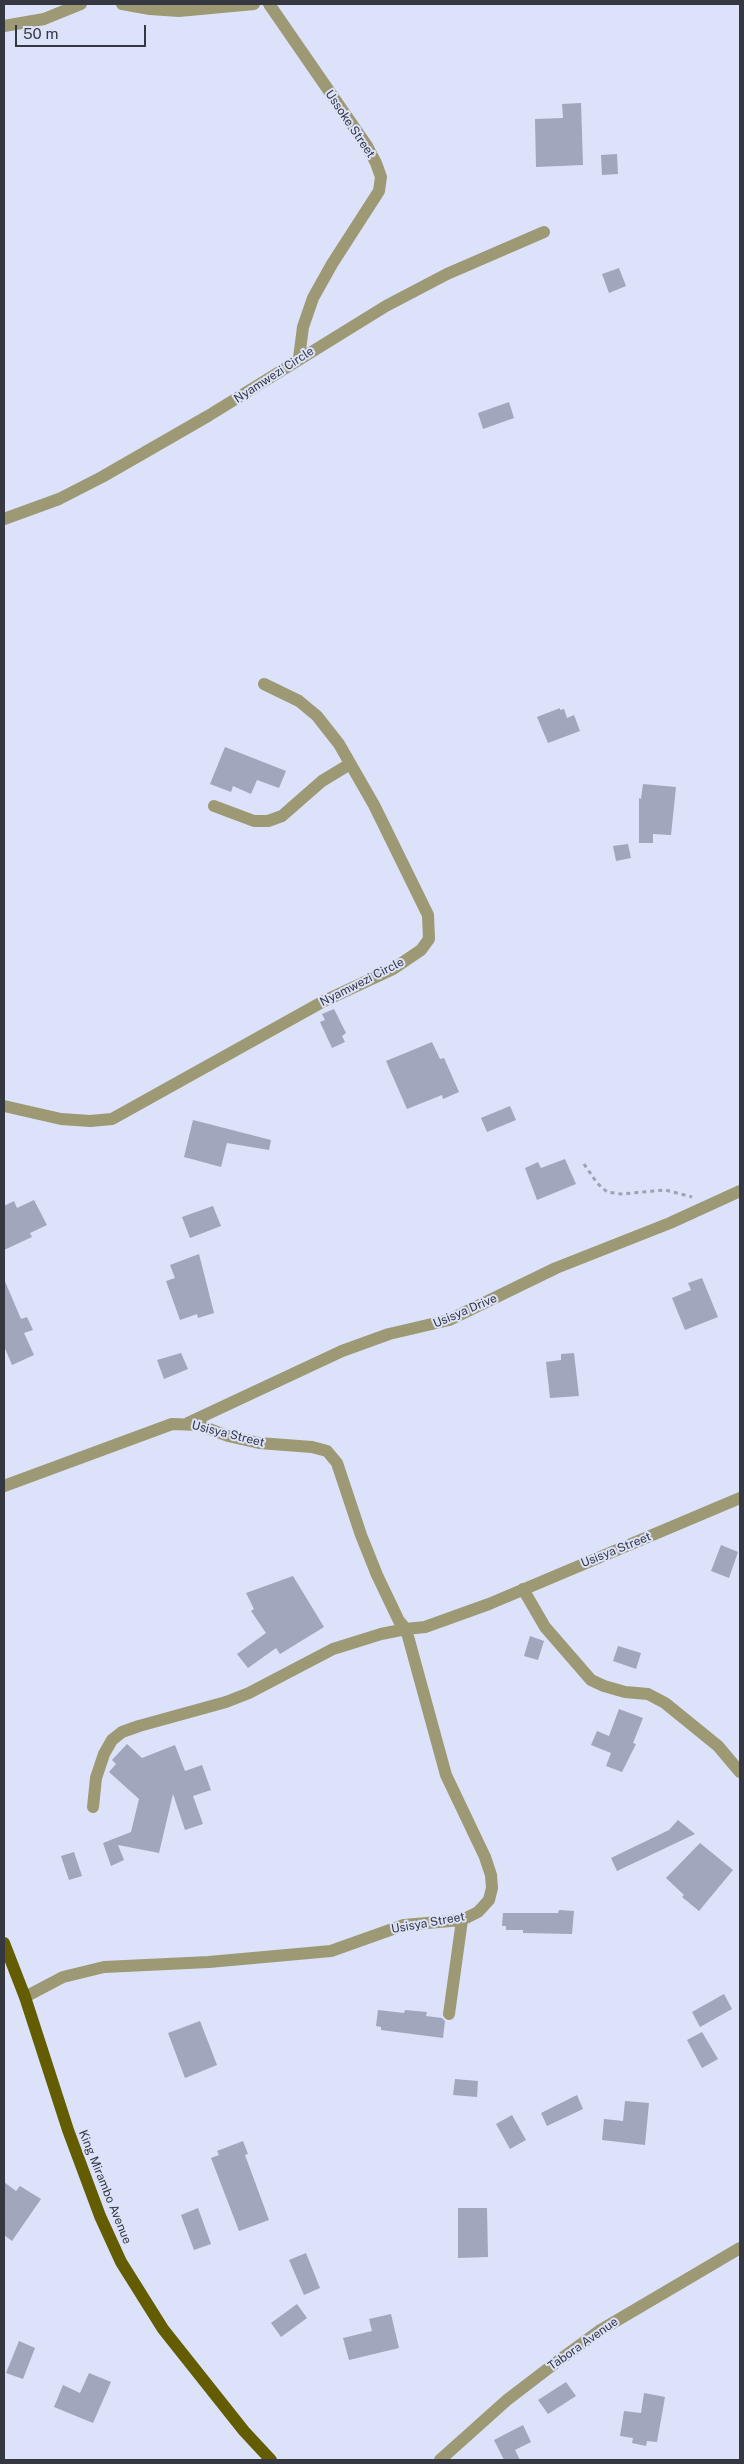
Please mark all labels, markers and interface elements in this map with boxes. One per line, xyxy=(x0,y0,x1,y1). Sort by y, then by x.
scale bar xyxy=(18,15,149,47)
text: 50 m xyxy=(23,25,58,42)
street label: Ussoke Street xyxy=(322,87,378,161)
street label: Nyamwezi Circle xyxy=(231,344,317,406)
street label: Nyamwezi Circle xyxy=(318,955,406,1009)
street label: Usisya Drive xyxy=(431,1291,499,1331)
street label: Usisya Street xyxy=(190,1418,266,1450)
street label: Usisya Street xyxy=(579,1529,653,1571)
street label: Usisya Street xyxy=(390,1909,466,1937)
street label: King Mirambo Avenue xyxy=(76,2128,134,2246)
street label: Tabora Avenue xyxy=(545,2315,621,2373)

